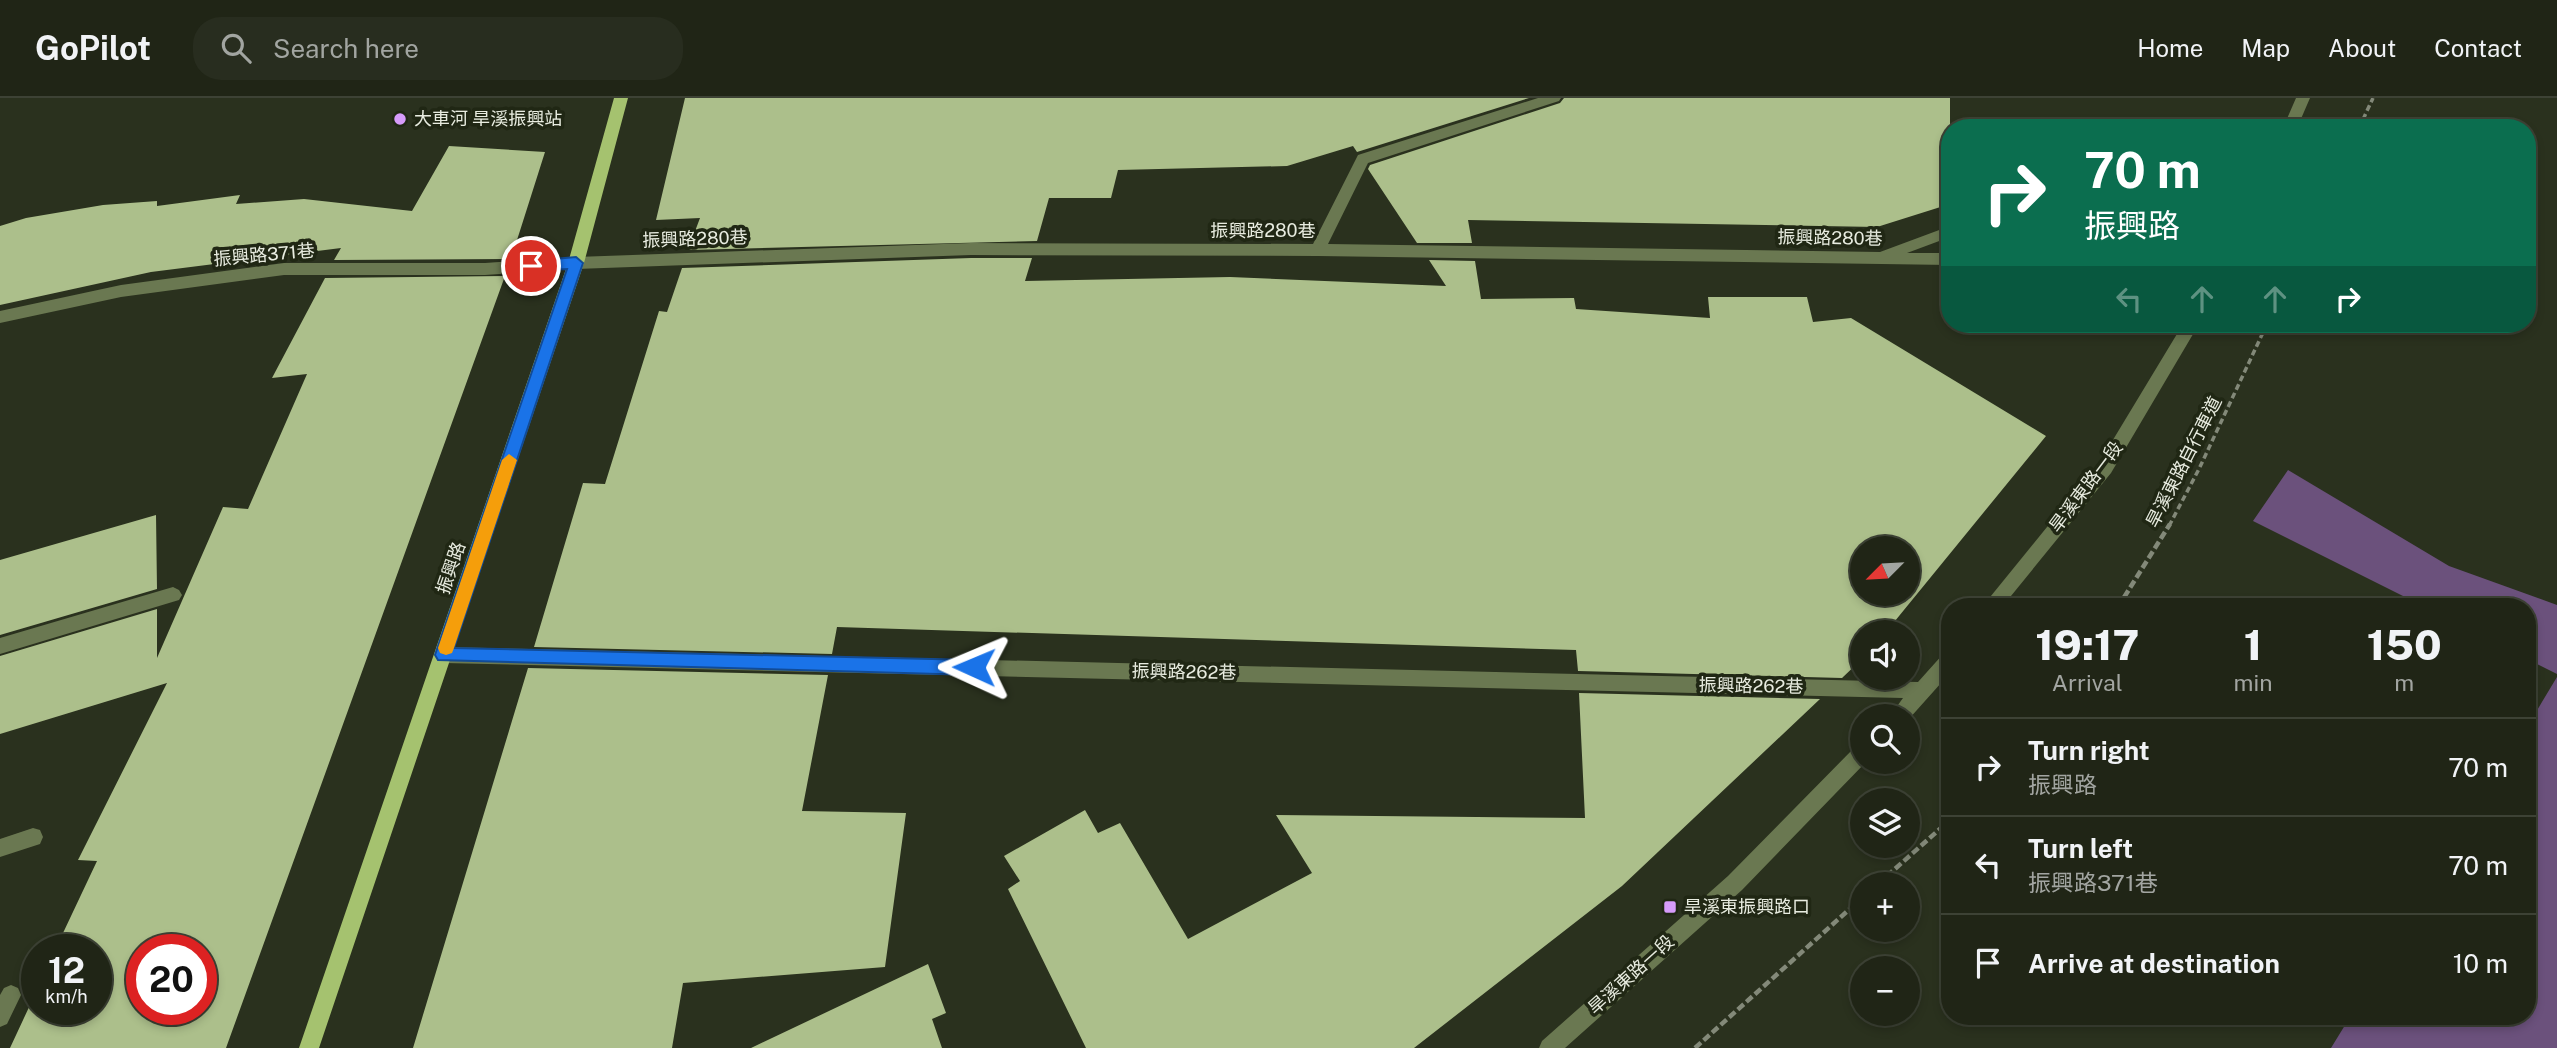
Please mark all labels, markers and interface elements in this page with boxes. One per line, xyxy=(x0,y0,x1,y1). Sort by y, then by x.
search box xyxy=(193,17,683,80)
text: GoPilot xyxy=(35,29,151,67)
icon: search xyxy=(217,29,255,67)
text: Search here xyxy=(273,33,419,64)
text: Home xyxy=(2137,34,2203,62)
text: Map xyxy=(2241,34,2290,62)
text: About xyxy=(2328,34,2396,62)
text: Contact xyxy=(2434,34,2522,62)
place label: 大車河 旱溪振興站 xyxy=(414,108,562,129)
marker: 大車河 旱溪振興站 xyxy=(392,111,408,127)
text: 70 m xyxy=(2084,141,2201,199)
icon: right xyxy=(1969,147,2060,238)
text: 振興路 xyxy=(2084,207,2180,244)
street label: 振興路280巷 xyxy=(1210,220,1316,241)
street label: 振興路280巷 xyxy=(642,226,748,251)
street label: 振興路280巷 xyxy=(1777,226,1883,249)
pin xyxy=(501,236,561,296)
street label: 振興路371巷 xyxy=(212,240,315,269)
icon: arrive xyxy=(512,247,550,285)
icon: left xyxy=(2110,280,2148,318)
icon: ahead xyxy=(2183,280,2221,318)
icon: ahead xyxy=(2256,280,2294,318)
icon: right xyxy=(2329,280,2367,318)
street label: 旱溪東路自行車道 xyxy=(2142,393,2226,531)
street label: 旱溪東路一段 xyxy=(2045,437,2126,536)
north arrow xyxy=(1850,536,1920,606)
map controls xyxy=(1850,536,1920,1026)
street label: 振興路 xyxy=(432,539,469,597)
button: sound xyxy=(1850,620,1920,690)
text: 19:17 xyxy=(2035,620,2139,669)
text: 1 xyxy=(2244,620,2262,669)
text: 150 xyxy=(2367,620,2442,669)
position arrow xyxy=(937,630,1011,704)
street label: 振興路262巷 xyxy=(1131,660,1237,683)
text: Arrival xyxy=(2052,669,2123,696)
text: min xyxy=(2233,669,2273,696)
text: m xyxy=(2394,669,2414,696)
street label: 振興路262巷 xyxy=(1698,674,1804,697)
button: search xyxy=(1850,704,1920,774)
text: Turn right xyxy=(2028,735,2150,766)
icon: right xyxy=(1969,748,2007,786)
text: 70 m xyxy=(2448,752,2508,783)
text: 振興路 xyxy=(2028,771,2097,798)
button: layers xyxy=(1850,788,1920,858)
text: Turn left xyxy=(2028,833,2133,864)
icon: left xyxy=(1969,846,2007,884)
text: 70 m xyxy=(2448,850,2508,881)
text: 振興路371巷 xyxy=(2028,869,2158,896)
button: + xyxy=(1850,872,1920,942)
place label: 旱溪東振興路口 xyxy=(1684,896,1810,917)
marker: 旱溪東振興路口 xyxy=(1662,899,1678,915)
street label: 旱溪東路一段 xyxy=(1584,931,1678,1019)
speed limit sign: 20 xyxy=(126,934,217,1025)
icon: arrive xyxy=(1969,944,2007,982)
text: Arrive at destination xyxy=(2028,948,2280,979)
text: 10 m xyxy=(2453,948,2508,979)
text: 12 xyxy=(48,950,85,991)
button: − xyxy=(1850,956,1920,1026)
text: km/h xyxy=(45,986,88,1007)

